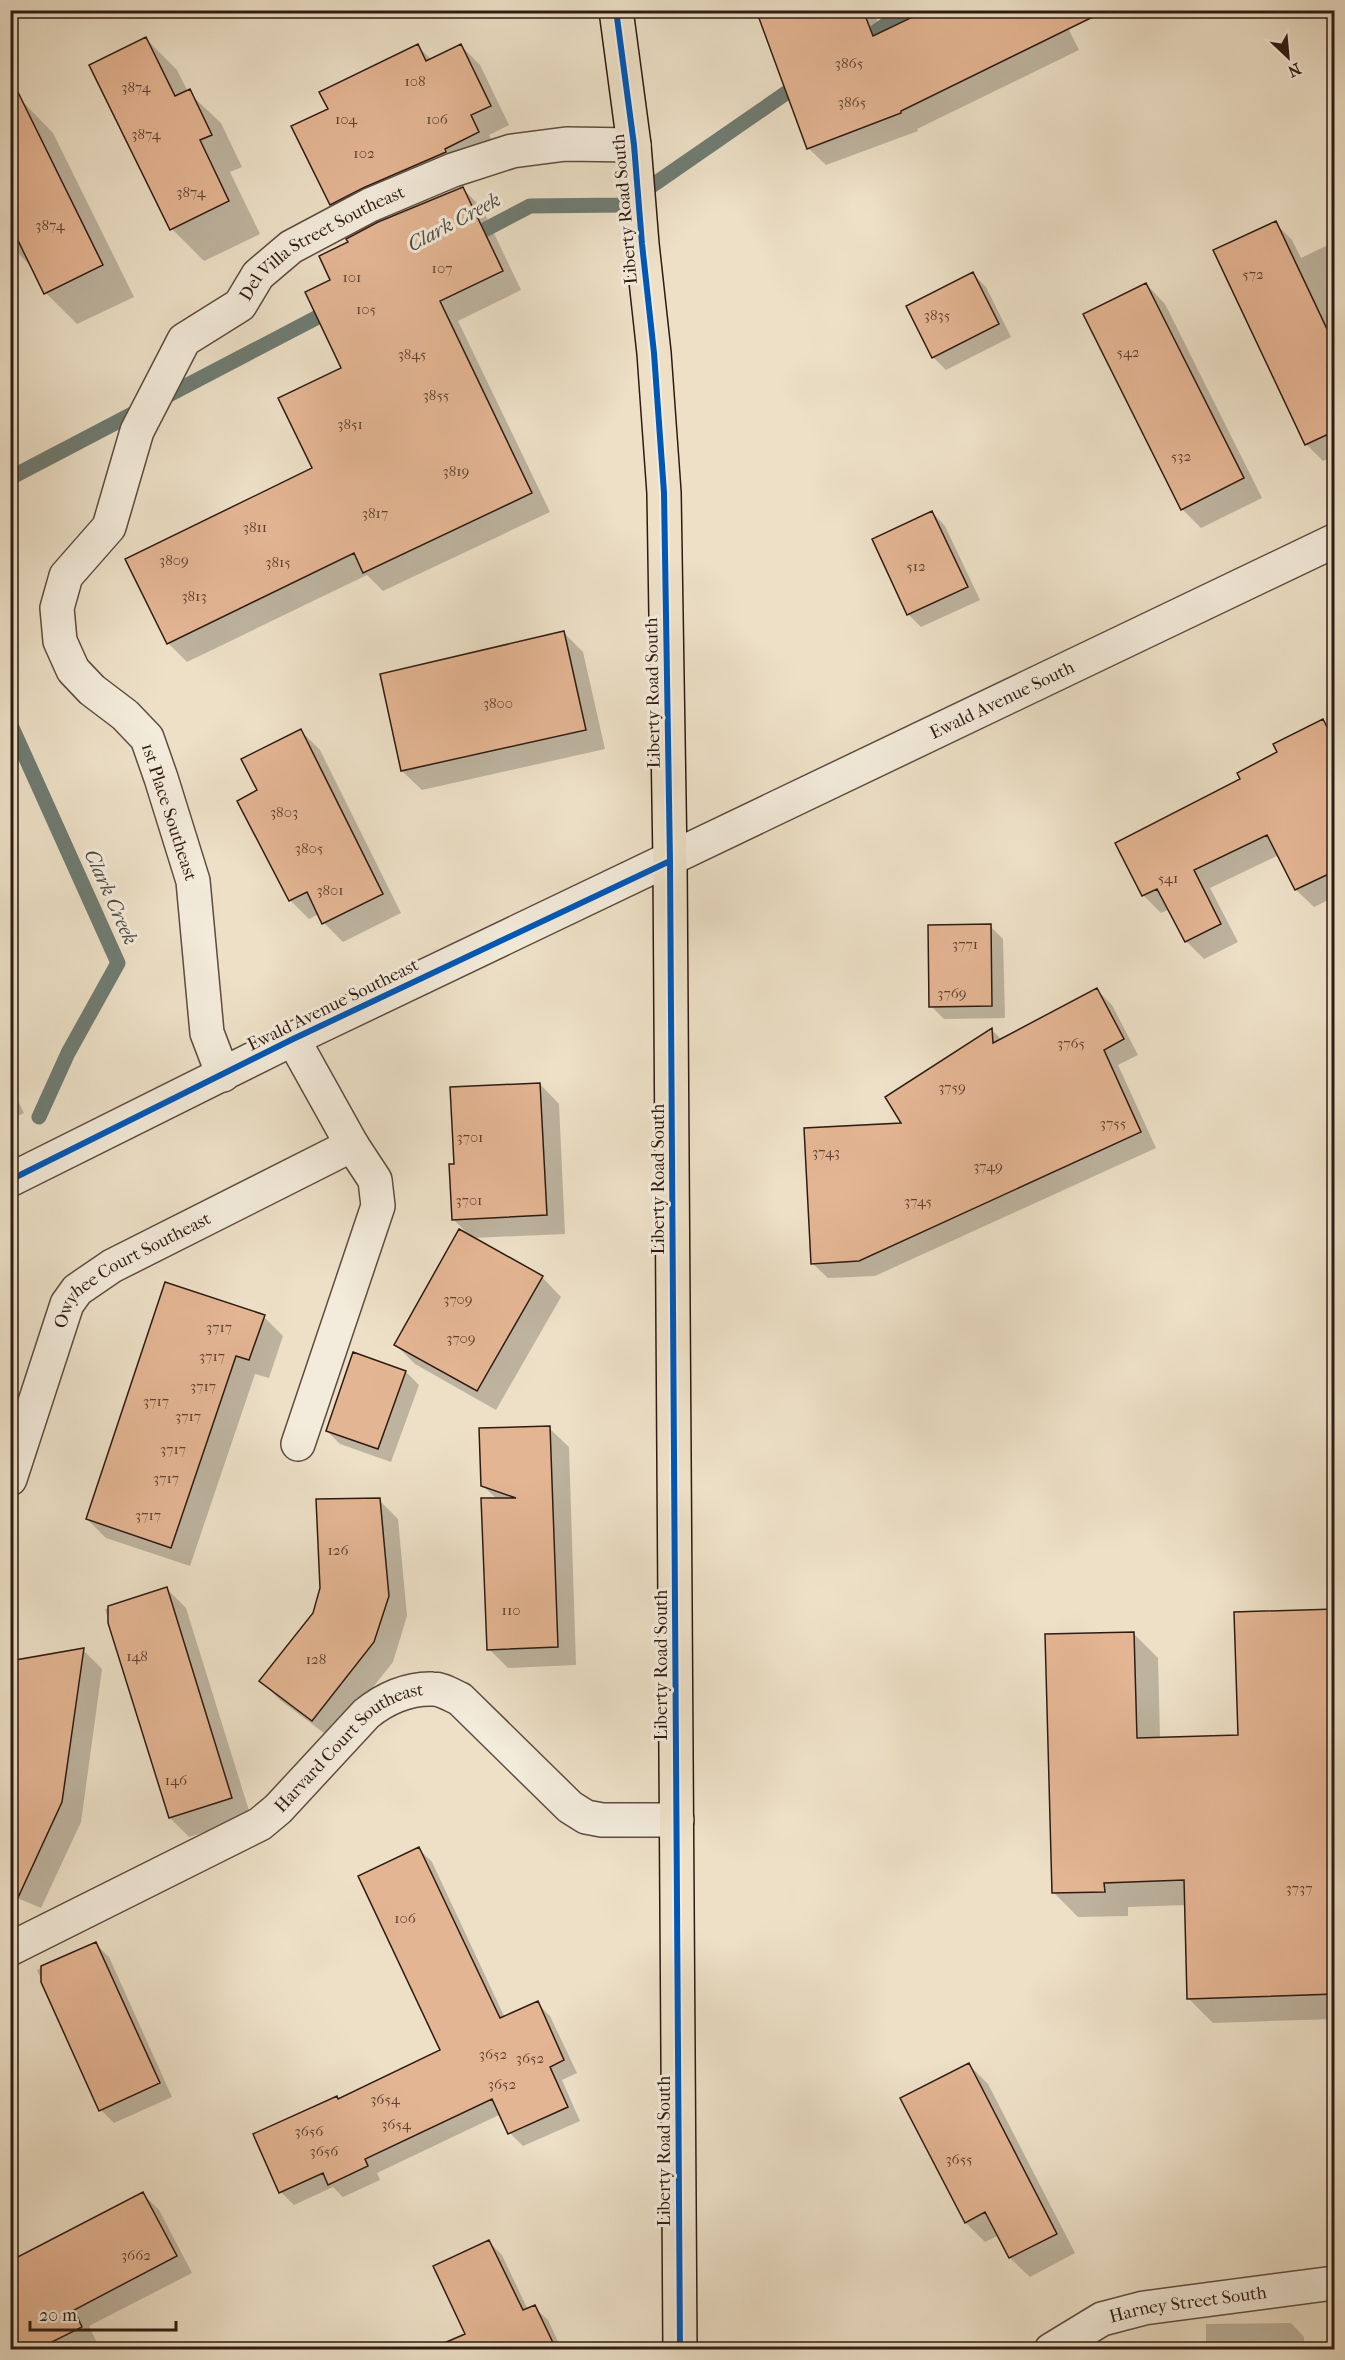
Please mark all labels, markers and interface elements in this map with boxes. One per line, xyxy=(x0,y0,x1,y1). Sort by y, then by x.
north arrow xyxy=(1258,27,1318,87)
house number: 3865 xyxy=(835,54,863,72)
text: N xyxy=(1284,59,1304,82)
house number: 108 xyxy=(404,72,426,90)
house number: 3874 xyxy=(121,78,152,96)
house number: 3865 xyxy=(838,93,866,111)
house number: 104 xyxy=(335,110,358,128)
house number: 106 xyxy=(426,110,449,128)
house number: 3874 xyxy=(131,125,162,143)
street label: Liberty Road South xyxy=(608,133,642,285)
house number: 102 xyxy=(353,144,375,162)
street label: Del Villa Street Southeast xyxy=(235,181,408,304)
house number: 3874 xyxy=(176,183,207,201)
water label: Clark Creek xyxy=(404,188,504,256)
house number: 3874 xyxy=(35,216,66,234)
house number: 107 xyxy=(432,259,452,277)
house number: 572 xyxy=(1242,265,1264,283)
house number: 101 xyxy=(343,268,361,286)
house number: 105 xyxy=(356,300,376,318)
house number: 3835 xyxy=(924,306,950,324)
house number: 542 xyxy=(1116,343,1140,361)
house number: 3845 xyxy=(398,345,426,363)
house number: 3855 xyxy=(423,386,449,404)
house number: 3851 xyxy=(337,415,363,433)
house number: 532 xyxy=(1171,447,1191,465)
house number: 3819 xyxy=(443,462,470,480)
house number: 3817 xyxy=(362,504,388,522)
house number: 3811 xyxy=(243,518,267,536)
house number: 3809 xyxy=(159,551,189,569)
house number: 3815 xyxy=(265,553,291,571)
house number: 512 xyxy=(906,557,926,575)
house number: 3813 xyxy=(181,587,207,605)
street label: Liberty Road South xyxy=(641,617,665,769)
street label: Ewald Avenue South xyxy=(926,656,1078,743)
house number: 3800 xyxy=(483,694,513,712)
street label: 1st Place Southeast xyxy=(137,741,201,884)
house number: 3803 xyxy=(270,803,298,821)
house number: 3805 xyxy=(295,839,323,857)
water label: Clark Creek xyxy=(80,846,142,948)
house number: 541 xyxy=(1158,869,1178,887)
house number: 3801 xyxy=(316,881,344,899)
house number: 3771 xyxy=(952,935,978,953)
street label: Ewald Avenue Southeast xyxy=(244,954,423,1056)
house number: 3769 xyxy=(937,984,967,1002)
house number: 3765 xyxy=(1057,1034,1085,1052)
house number: 3759 xyxy=(938,1078,966,1096)
street label: Liberty Road South xyxy=(648,1104,669,1254)
house number: 3755 xyxy=(1100,1114,1126,1132)
house number: 3701 xyxy=(457,1128,483,1146)
house number: 3743 xyxy=(812,1143,840,1161)
house number: 3749 xyxy=(973,1157,1003,1175)
house number: 3701 xyxy=(456,1191,482,1209)
house number: 3745 xyxy=(904,1192,932,1210)
street label: Owyhee Court Southeast xyxy=(49,1207,215,1331)
house number: 3709 xyxy=(443,1290,473,1308)
house number: 3717 xyxy=(206,1318,232,1336)
house number: 3709 xyxy=(446,1329,476,1347)
house number: 3717 xyxy=(199,1347,225,1365)
house number: 3717 xyxy=(190,1377,216,1395)
house number: 3717 xyxy=(143,1392,169,1410)
house number: 3717 xyxy=(175,1407,201,1425)
house number: 3717 xyxy=(160,1440,186,1458)
house number: 3717 xyxy=(153,1469,179,1487)
house number: 3717 xyxy=(135,1506,161,1524)
house number: 126 xyxy=(327,1541,349,1559)
street label: Liberty Road South xyxy=(651,1590,672,1740)
house number: 110 xyxy=(502,1601,520,1619)
house number: 148 xyxy=(126,1647,148,1665)
house number: 128 xyxy=(306,1650,326,1668)
street label: Harvard Court Southeast xyxy=(270,1679,425,1816)
house number: 146 xyxy=(165,1771,188,1789)
house number: 3737 xyxy=(1286,1879,1312,1897)
house number: 106 xyxy=(394,1909,417,1927)
house number: 3652 xyxy=(479,2045,508,2063)
house number: 3652 xyxy=(516,2049,545,2067)
house number: 3652 xyxy=(488,2075,517,2093)
street label: Liberty Road South xyxy=(654,2076,675,2226)
house number: 3654 xyxy=(370,2090,401,2108)
house number: 3654 xyxy=(381,2115,412,2133)
house number: 3656 xyxy=(295,2122,324,2140)
house number: 3656 xyxy=(310,2142,339,2160)
house number: 3655 xyxy=(945,2150,973,2168)
house number: 3662 xyxy=(121,2246,151,2264)
street label: Harney Street South xyxy=(1107,2281,1268,2327)
scale bar xyxy=(30,2294,176,2332)
text: 20 m xyxy=(39,2305,77,2326)

